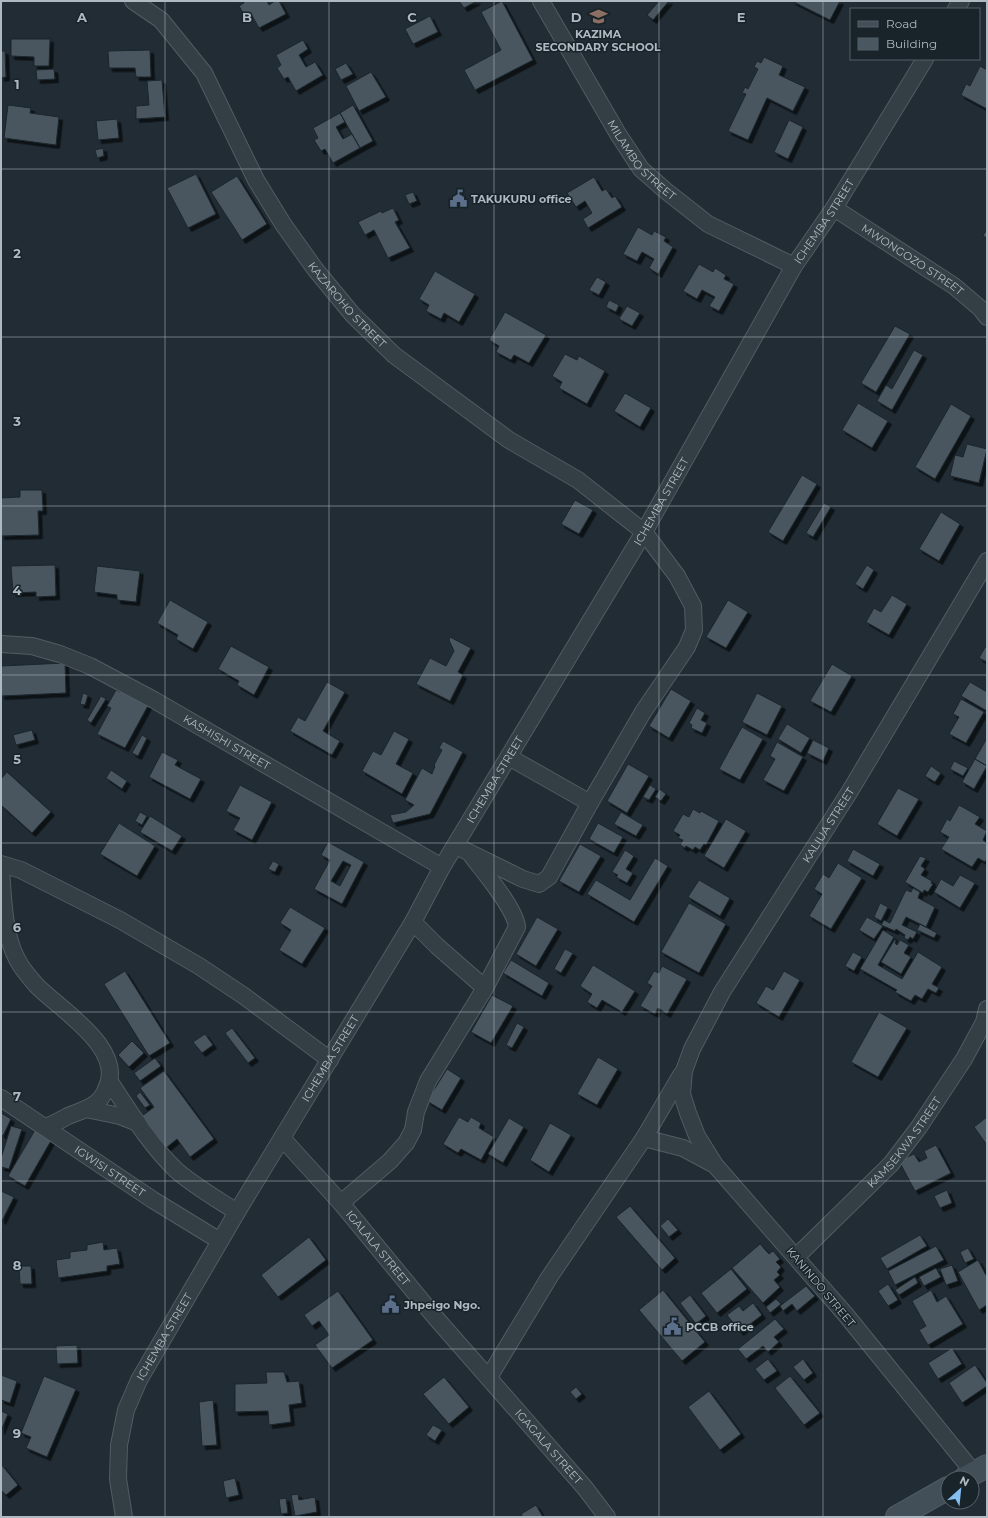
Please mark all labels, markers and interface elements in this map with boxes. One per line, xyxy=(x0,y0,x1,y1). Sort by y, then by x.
school or university icon: KAZIMA SECONDARY SCHOOL xyxy=(588,6,608,26)
legend xyxy=(850,8,980,60)
text: A xyxy=(76,9,88,25)
text: B xyxy=(242,9,252,25)
text: C xyxy=(407,9,417,25)
text: D xyxy=(571,9,582,25)
text: E xyxy=(737,9,746,25)
text: Road xyxy=(886,16,917,31)
place label: KAZIMA SECONDARY SCHOOL xyxy=(535,27,661,54)
text: Building xyxy=(886,36,937,51)
text: 1 xyxy=(14,76,20,92)
street label: MILAMBO STREET xyxy=(604,117,679,204)
street label: ICHEMBA STREET xyxy=(791,176,857,267)
public building icon: TAKUKURU office xyxy=(448,189,468,209)
place label: TAKUKURU office xyxy=(471,192,572,206)
street label: MWONGOZO STREET xyxy=(859,221,967,299)
text: 2 xyxy=(13,245,21,261)
street label: KAZAROHO STREET xyxy=(305,259,390,351)
text: 3 xyxy=(12,413,21,429)
street label: ICHEMBA STREET xyxy=(631,454,692,548)
text: 4 xyxy=(13,582,22,598)
street label: KASHISHI STREET xyxy=(181,711,273,773)
street label: ICHEMBA STREET xyxy=(463,733,527,825)
text: 5 xyxy=(13,751,21,767)
street label: KALIUA STREET xyxy=(799,784,858,865)
text: 6 xyxy=(13,919,22,935)
street label: ICHEMBA STREET xyxy=(299,1012,362,1104)
text: 7 xyxy=(13,1088,21,1104)
street label: KAMSEKWA STREET xyxy=(864,1094,944,1191)
street label: IGWISI STREET xyxy=(72,1142,148,1200)
street label: IGALALA STREET xyxy=(343,1207,414,1289)
street label: KANINDO STREET xyxy=(784,1244,859,1330)
text: 8 xyxy=(13,1257,22,1273)
street label: ICHEMBA STREET xyxy=(133,1290,196,1383)
public building icon: Jhpeigo Ngo. xyxy=(381,1295,401,1315)
place label: Jhpeigo Ngo. xyxy=(403,1298,480,1312)
public building icon: PCCB office xyxy=(663,1317,683,1337)
place label: PCCB office xyxy=(686,1320,754,1334)
street label: IGAGALA STREET xyxy=(512,1406,586,1488)
text: 9 xyxy=(13,1425,21,1441)
north arrow xyxy=(940,1470,980,1510)
text: N xyxy=(957,1473,972,1489)

